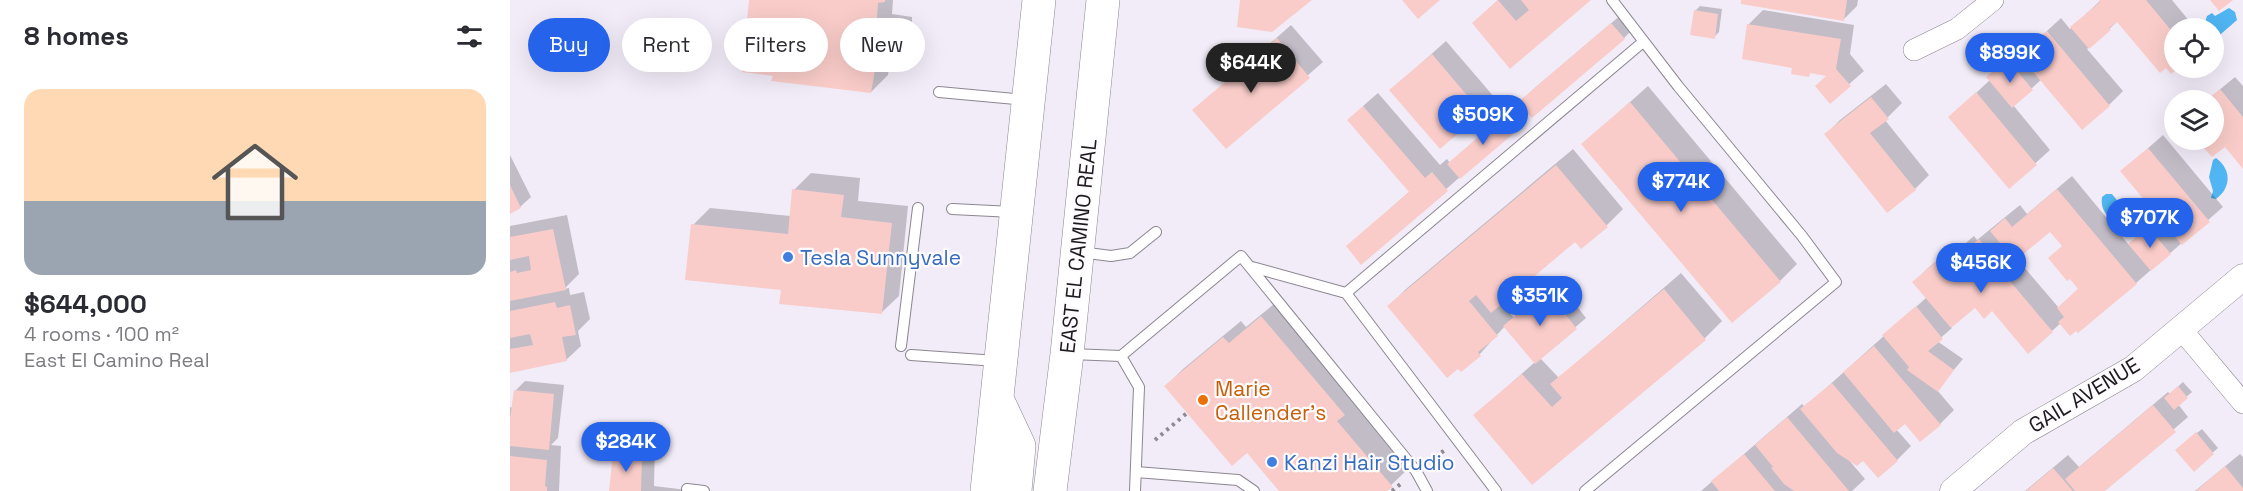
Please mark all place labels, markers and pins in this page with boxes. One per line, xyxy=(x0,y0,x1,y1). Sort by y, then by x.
pin: $899K xyxy=(1968,33,2052,84)
pin: $644K xyxy=(1209,43,1293,94)
pin: $509K xyxy=(1441,95,1525,146)
pin: $774K xyxy=(1639,162,1723,213)
pin: $707K xyxy=(2108,198,2192,249)
pin: $456K xyxy=(1939,243,2023,294)
place label: Tesla Sunnyvale xyxy=(800,244,961,271)
marker: Tesla Sunnyvale xyxy=(781,250,795,264)
pin: $351K xyxy=(1498,276,1582,327)
place label: Marie Callender's xyxy=(1215,375,1326,426)
marker: Marie Callender's xyxy=(1196,393,1210,407)
pin: $284K xyxy=(584,422,668,473)
place label: Kanzi Hair Studio xyxy=(1284,449,1455,476)
marker: Kanzi Hair Studio xyxy=(1265,455,1279,469)

